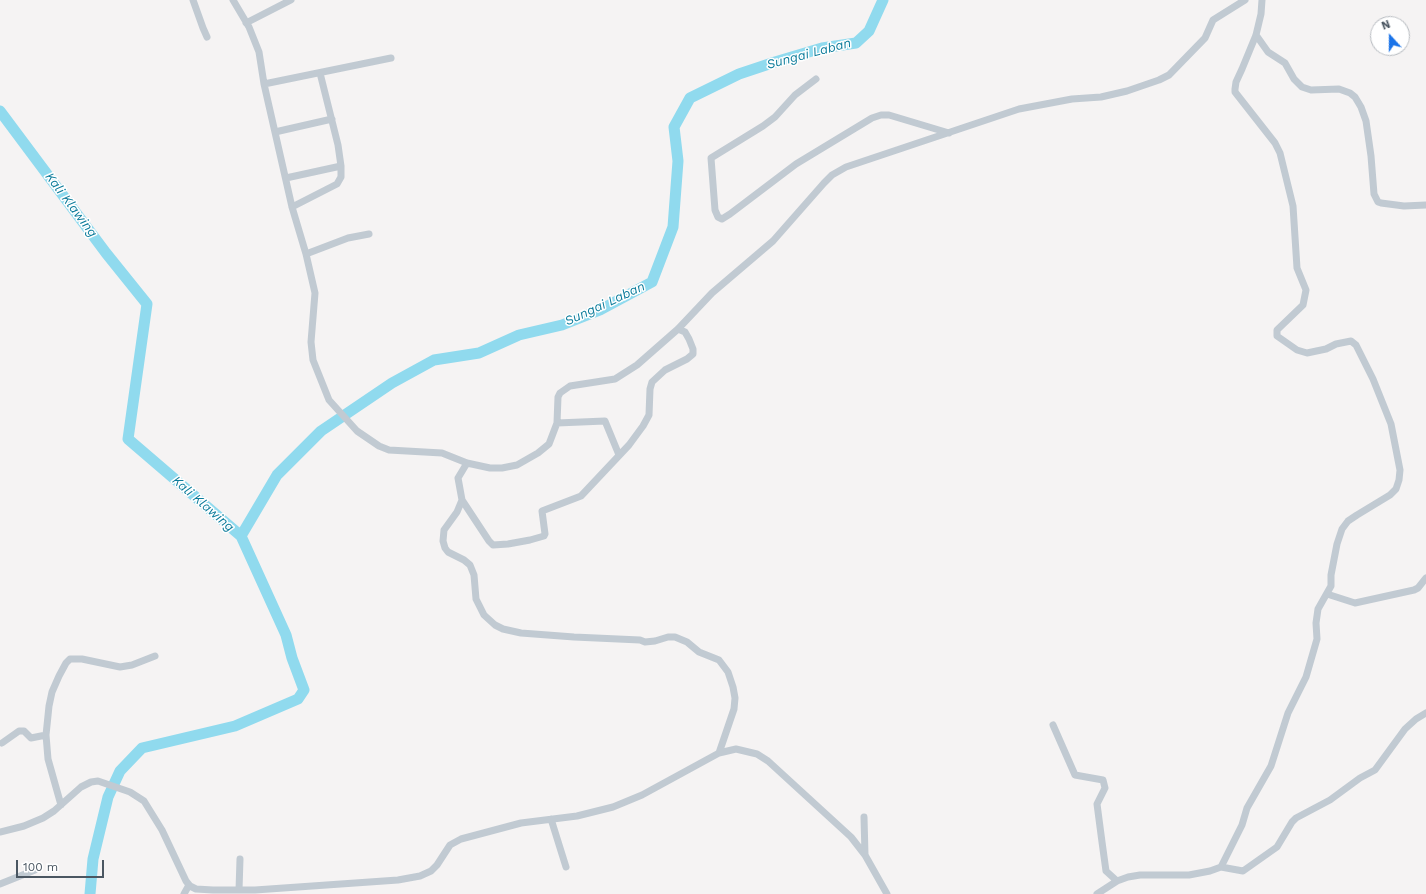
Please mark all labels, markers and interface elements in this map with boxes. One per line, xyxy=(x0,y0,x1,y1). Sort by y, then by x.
north arrow xyxy=(1370,16,1410,56)
text: N xyxy=(1380,18,1392,33)
water label: Sungai Laban xyxy=(765,35,853,73)
water label: Kali Klawing xyxy=(42,170,100,240)
water label: Sungai Laban xyxy=(562,279,648,329)
water label: Kali Klawing xyxy=(169,473,237,535)
scale bar xyxy=(18,852,106,878)
text: 100 m xyxy=(23,860,58,874)

